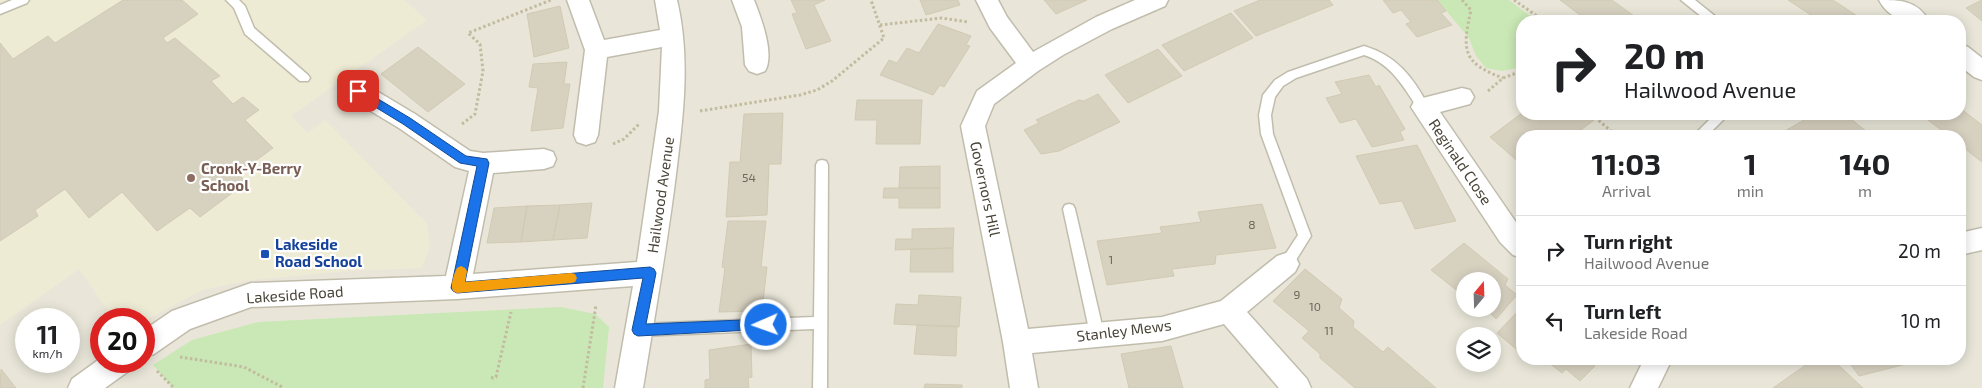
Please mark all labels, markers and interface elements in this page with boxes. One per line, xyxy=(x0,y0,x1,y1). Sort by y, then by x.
text: 20 m xyxy=(1624,34,1705,76)
icon: right xyxy=(1541,35,1606,100)
pin xyxy=(337,70,379,112)
text: Hailwood Avenue xyxy=(1624,76,1796,102)
icon: arrive xyxy=(344,77,372,105)
street label: Reginald Close xyxy=(1425,115,1496,208)
street label: Hailwood Avenue xyxy=(643,135,677,254)
street label: Governors Hill xyxy=(967,140,1005,238)
text: 11:03 xyxy=(1592,145,1661,181)
text: 1 xyxy=(1744,145,1757,181)
text: 140 xyxy=(1839,145,1890,181)
place label: Cronk-Y-Berry School xyxy=(201,159,302,194)
house number: 54 xyxy=(742,170,756,184)
marker: Cronk-Y-Berry School xyxy=(185,172,197,184)
text: Arrival xyxy=(1602,181,1651,200)
text: min xyxy=(1737,181,1764,200)
text: m xyxy=(1858,181,1872,200)
house number: 8 xyxy=(1248,217,1256,231)
text: Turn right xyxy=(1584,230,1672,253)
place label: Lakeside Road School xyxy=(275,235,362,270)
icon: right xyxy=(1541,237,1569,265)
text: 20 m xyxy=(1898,239,1941,262)
marker: Lakeside Road School xyxy=(259,248,271,260)
house number: 1 xyxy=(1109,252,1113,266)
text: Hailwood Avenue xyxy=(1584,253,1709,272)
north arrow xyxy=(1456,272,1501,318)
map controls xyxy=(1456,272,1501,372)
street label: Lakeside Road xyxy=(246,282,344,306)
house number: 9 xyxy=(1294,287,1301,301)
position arrow xyxy=(739,298,791,350)
house number: 10 xyxy=(1309,299,1321,313)
text: Turn left xyxy=(1584,300,1661,323)
icon: left xyxy=(1541,307,1569,335)
speed limit sign: 20 xyxy=(90,308,155,373)
text: 10 m xyxy=(1901,309,1941,332)
street label: Stanley Mews xyxy=(1075,315,1172,345)
text: 11 xyxy=(37,319,58,349)
house number: 11 xyxy=(1324,323,1334,337)
text: Lakeside Road xyxy=(1584,323,1688,342)
button: layers xyxy=(1456,327,1501,372)
text: km/h xyxy=(33,346,62,360)

